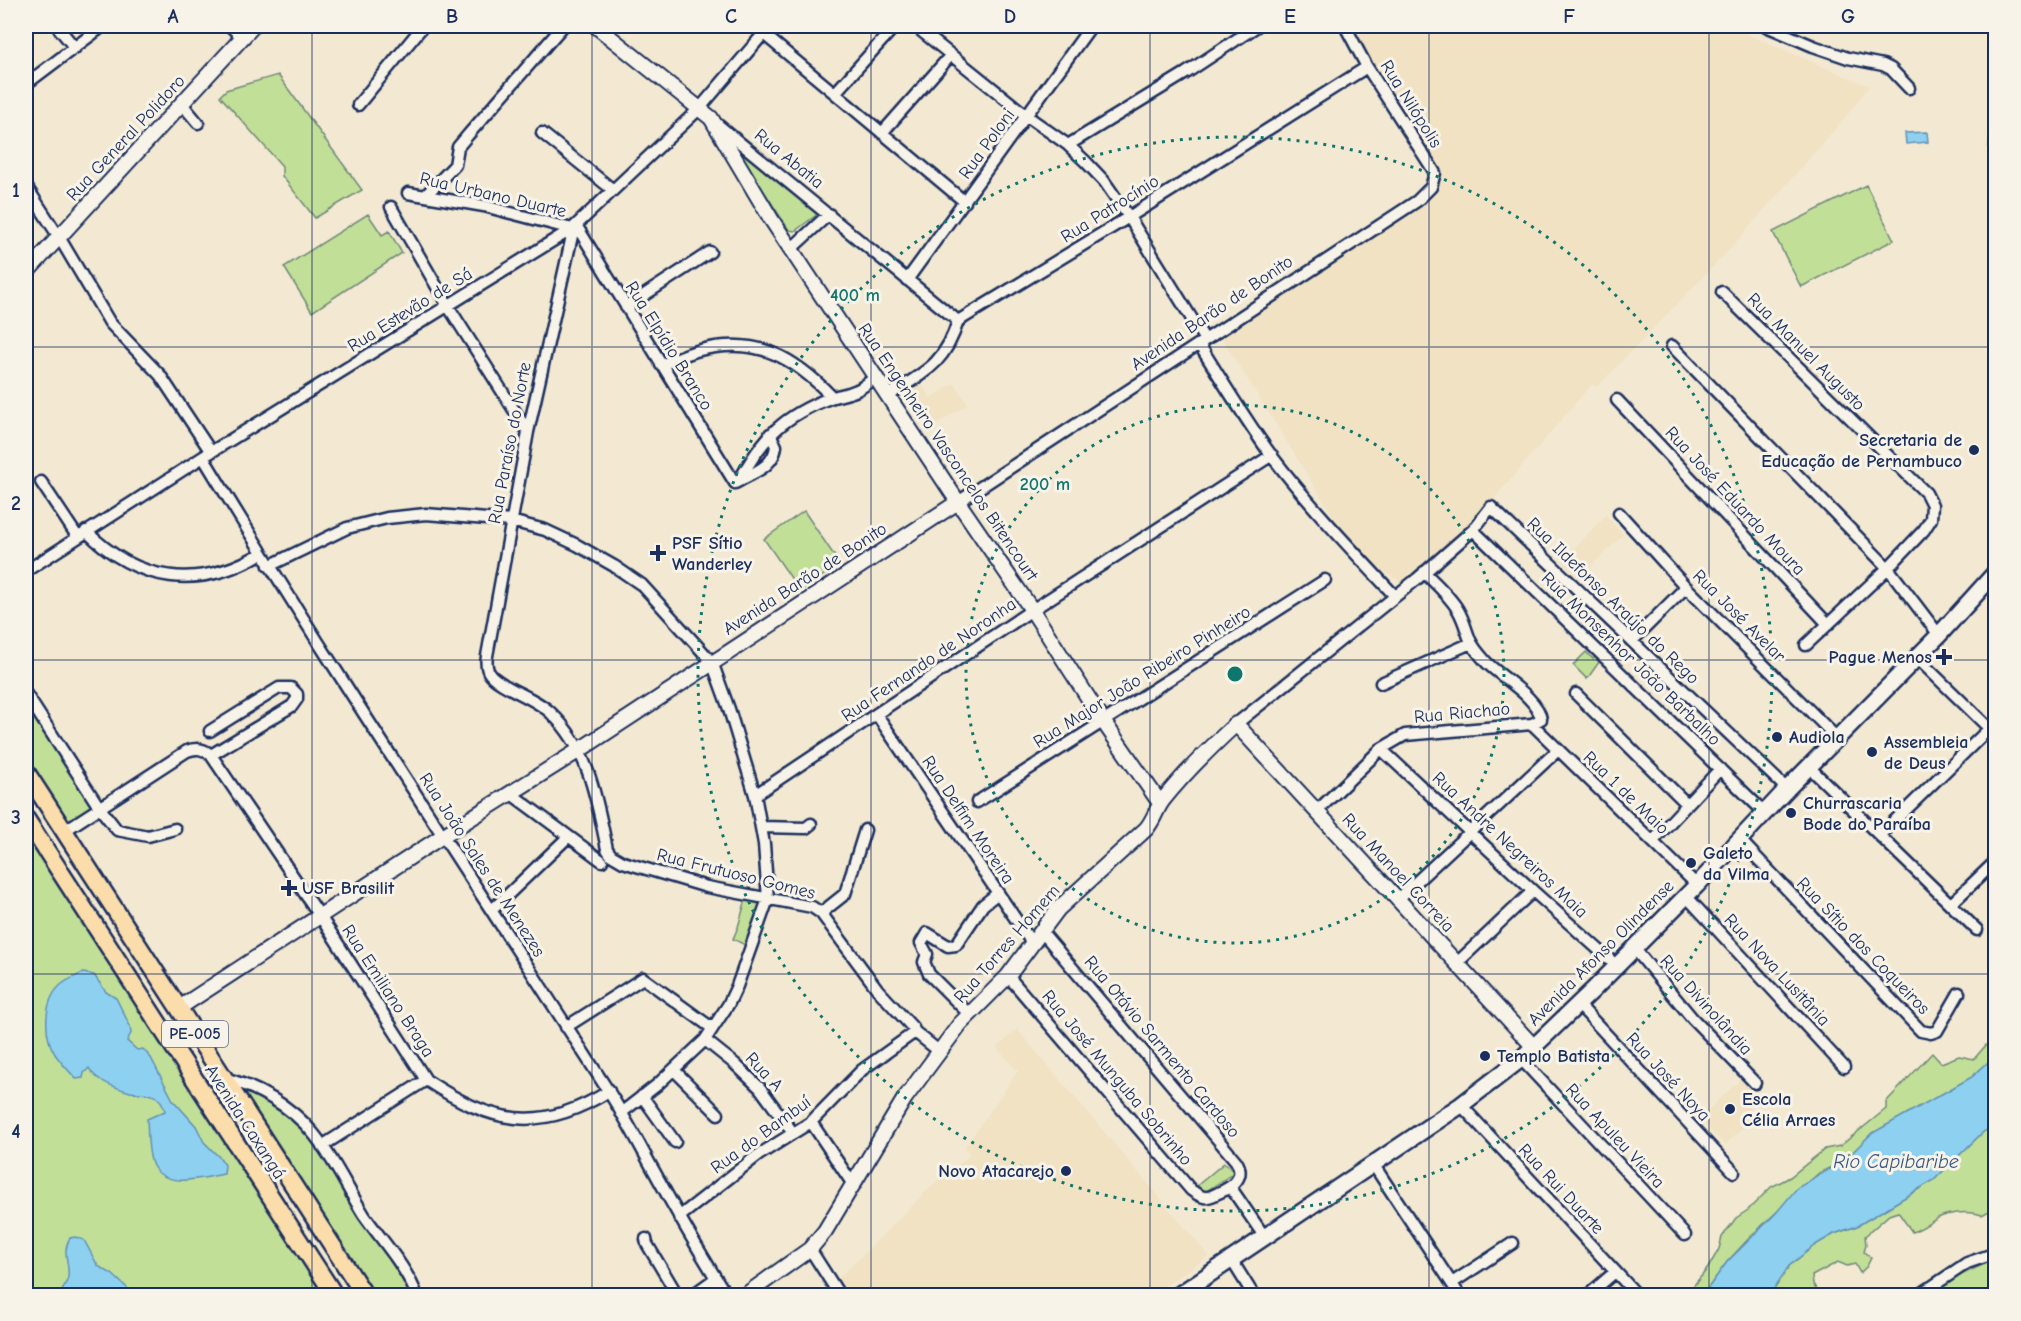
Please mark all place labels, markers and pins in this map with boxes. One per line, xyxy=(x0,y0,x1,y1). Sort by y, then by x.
place label: Secretaria de Educação de Pernambuco xyxy=(1761,430,1962,472)
marker: Secretaria de Educação de Pernambuco xyxy=(1967,443,1981,457)
place label: PSF Sítio Wanderley xyxy=(672,533,753,575)
marker: PSF Sítio Wanderley xyxy=(649,544,667,562)
place label: Pague Menos xyxy=(1828,647,1932,668)
marker: Pague Menos xyxy=(1937,650,1951,664)
centre of rings xyxy=(1225,664,1245,684)
place label: Audiola xyxy=(1789,727,1845,748)
marker: Audiola xyxy=(1770,730,1784,744)
place label: Assembleia de Deus xyxy=(1884,732,1968,774)
marker: Assembleia de Deus xyxy=(1865,745,1879,759)
place label: Churrascaria Bode do Paraíba xyxy=(1803,793,1931,835)
marker: Churrascaria Bode do Paraíba xyxy=(1784,806,1798,820)
place label: Galeto da Vilma xyxy=(1703,843,1770,885)
marker: Galeto da Vilma xyxy=(1684,856,1698,870)
place label: USF Brasilit xyxy=(302,878,395,899)
marker: USF Brasilit xyxy=(280,879,298,897)
place label: Templo Batista xyxy=(1497,1046,1610,1067)
marker: Templo Batista xyxy=(1478,1049,1492,1063)
place label: Escola Célia Arraes xyxy=(1742,1089,1836,1131)
marker: Escola Célia Arraes xyxy=(1723,1102,1737,1116)
place label: Novo Atacarejo xyxy=(938,1161,1054,1182)
marker: Novo Atacarejo xyxy=(1059,1164,1073,1178)

